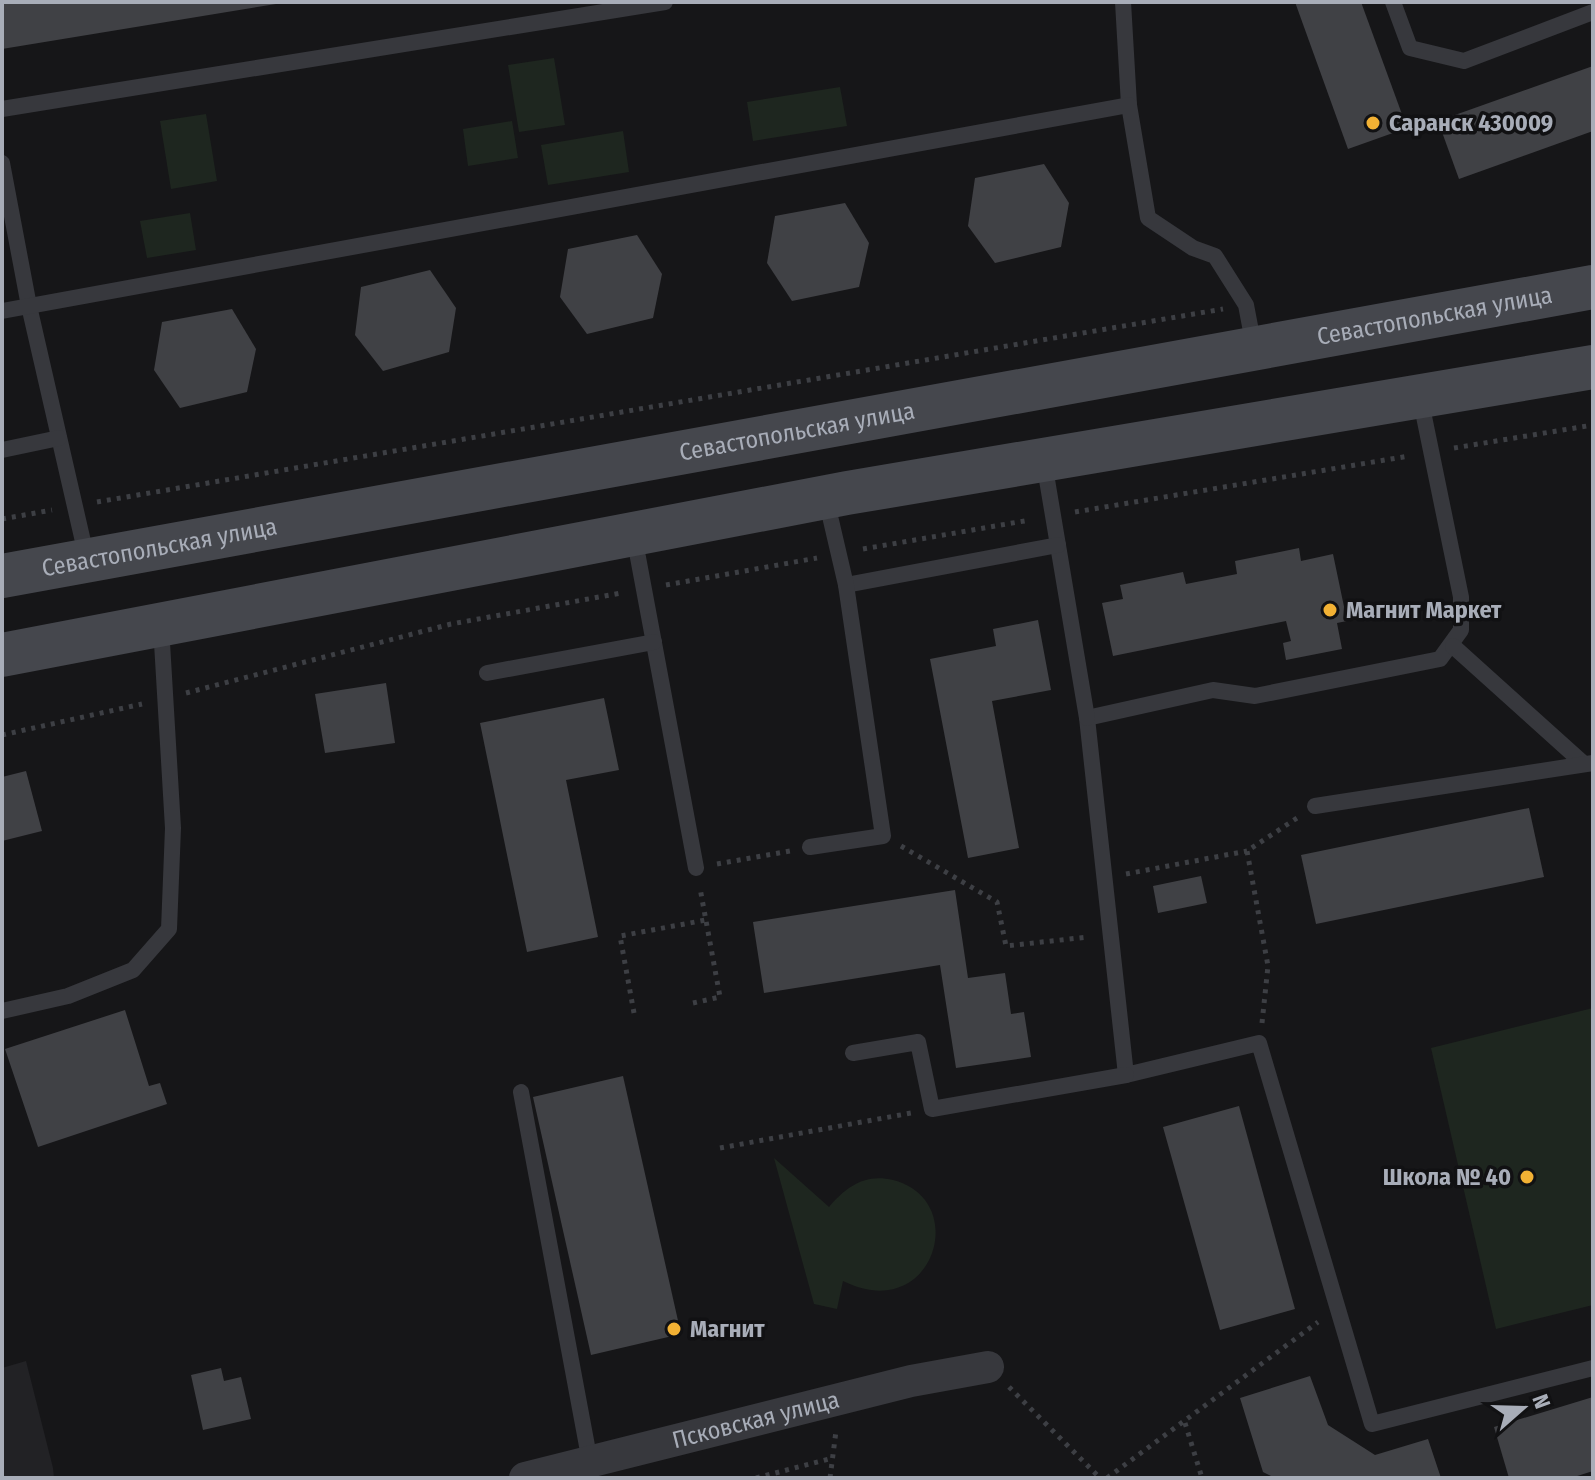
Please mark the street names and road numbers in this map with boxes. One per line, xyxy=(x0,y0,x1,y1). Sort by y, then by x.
street label: Севастопольская улица xyxy=(1315,281,1554,351)
street label: Севастопольская улица xyxy=(677,397,917,467)
street label: Севастопольская улица xyxy=(40,512,279,582)
street label: Псковская улица xyxy=(669,1386,842,1454)

